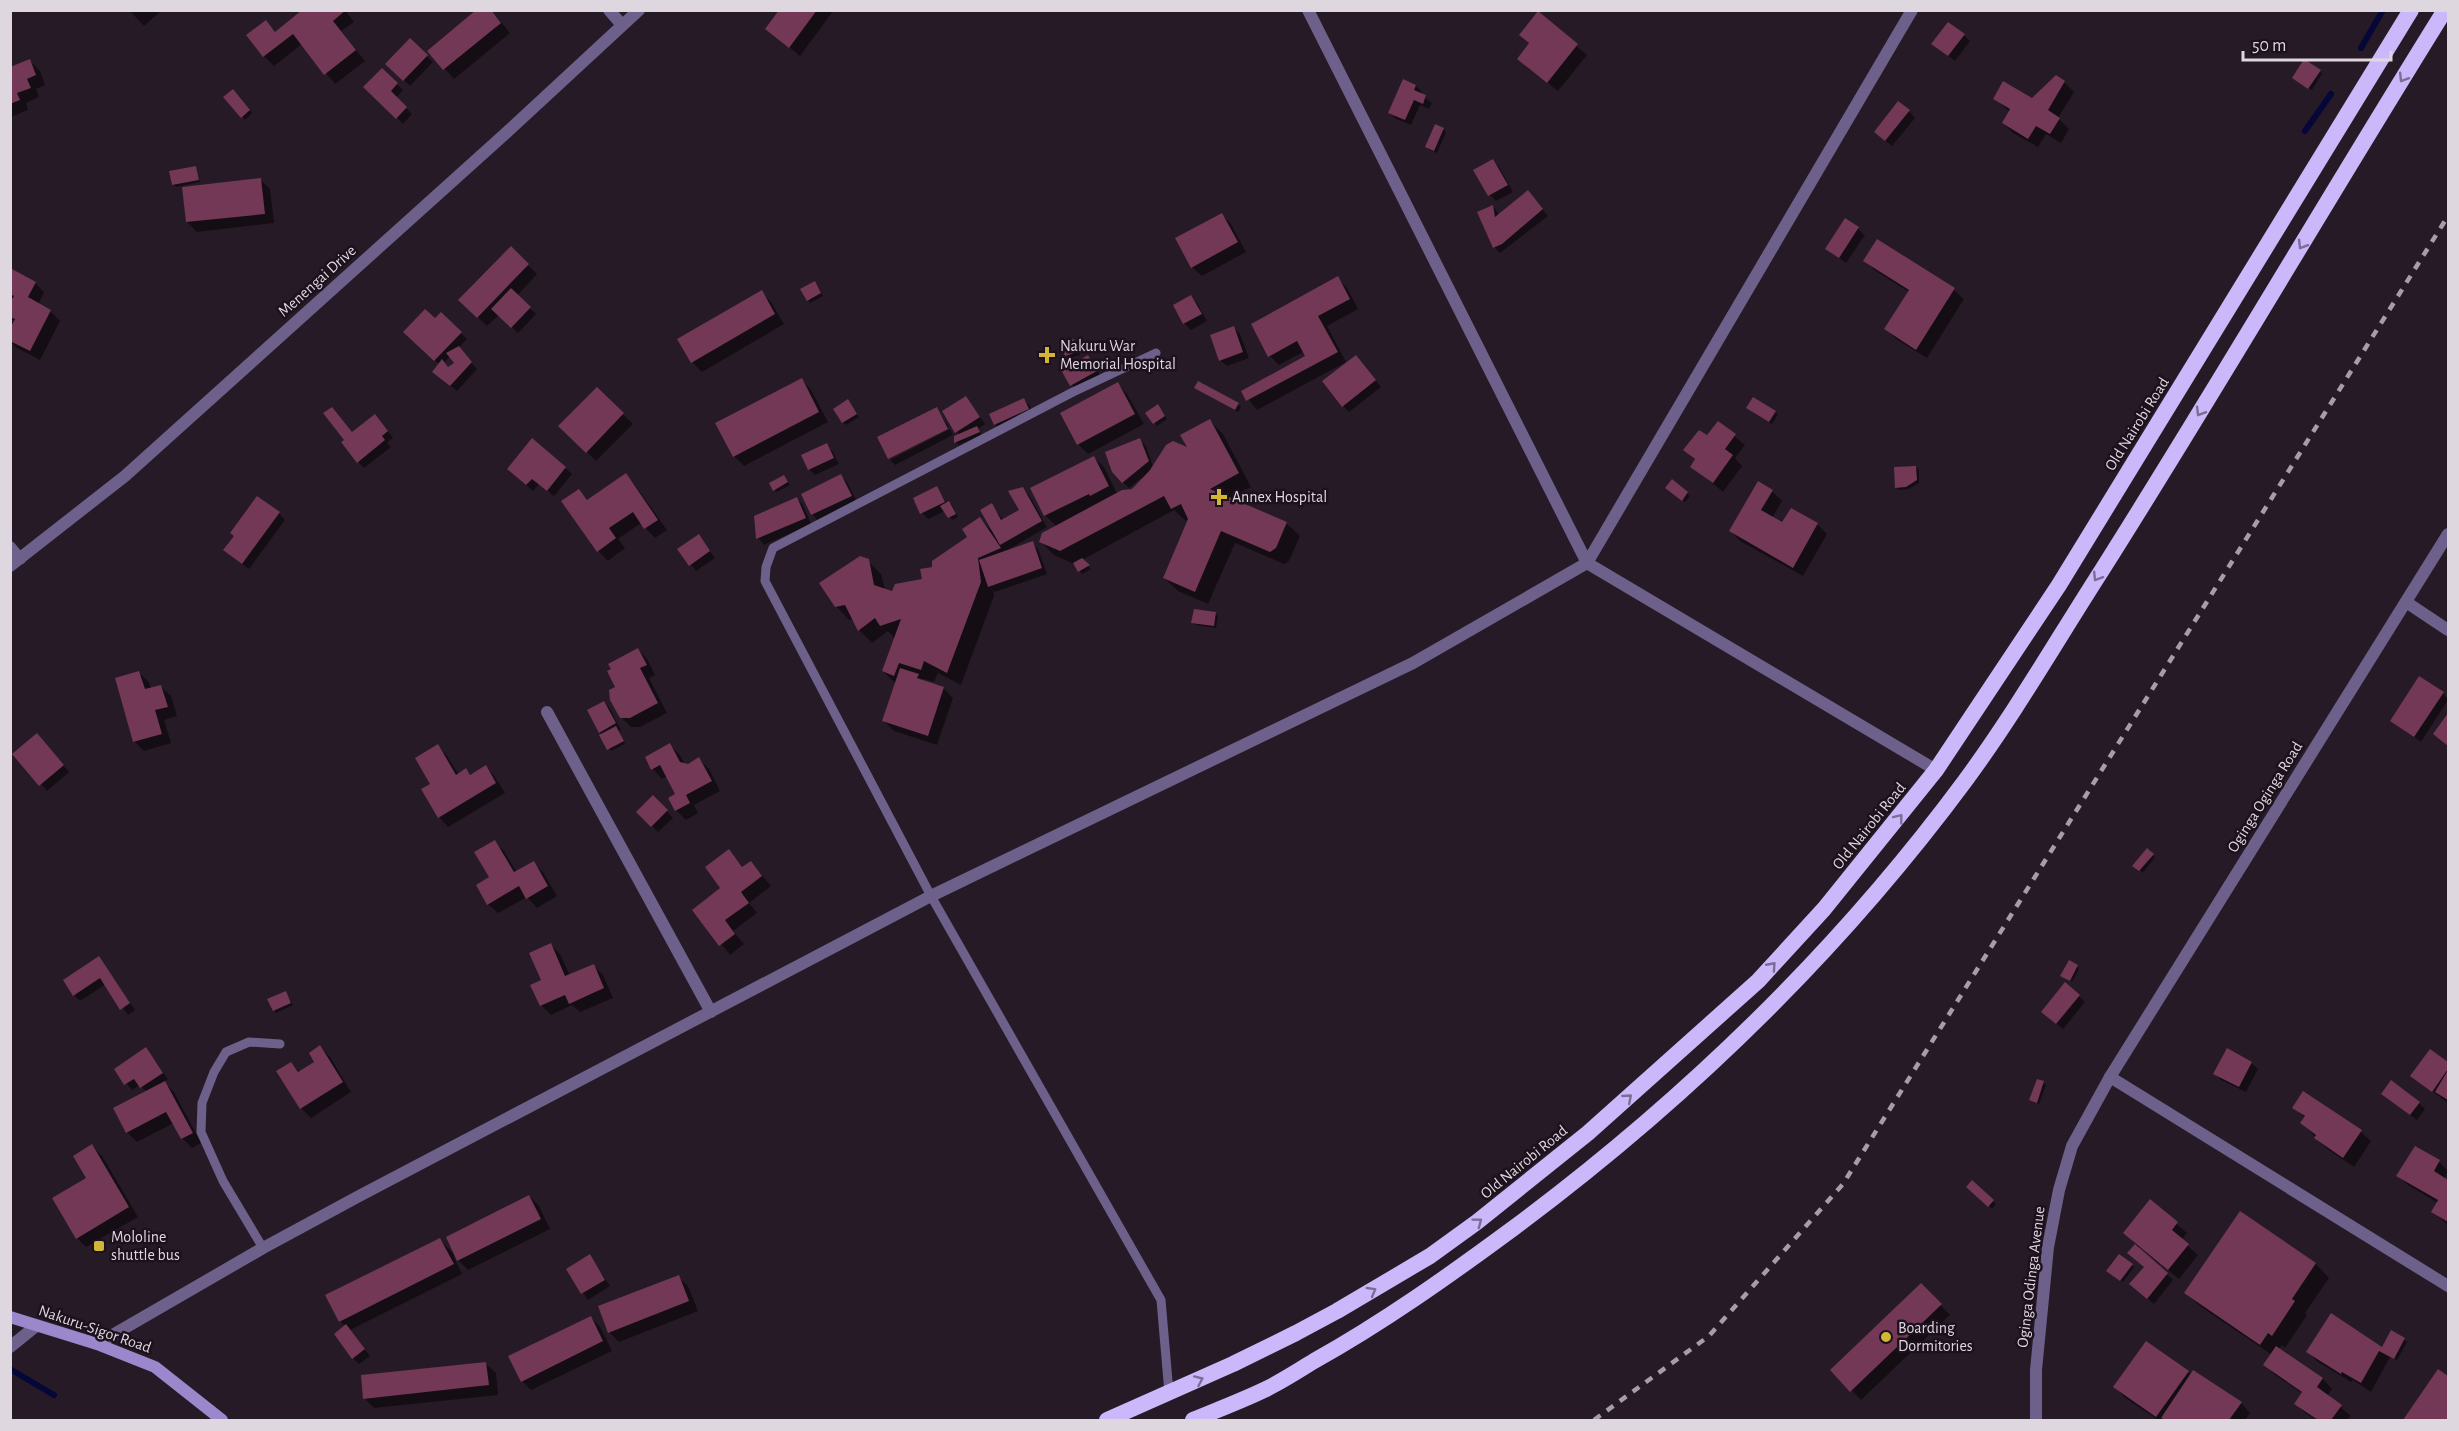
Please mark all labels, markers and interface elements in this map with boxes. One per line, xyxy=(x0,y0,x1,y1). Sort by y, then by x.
scale bar xyxy=(2243,24,2392,62)
text: 50 m xyxy=(2252,37,2286,55)
one-way arrow xyxy=(2398,72,2410,82)
one-way arrow xyxy=(2297,239,2309,249)
street label: Menengai Drive xyxy=(275,242,359,320)
place label: Nakuru War Memorial Hospital xyxy=(1060,338,1176,372)
marker: Nakuru War Memorial Hospital xyxy=(1038,346,1056,364)
street label: Old Nairobi Road xyxy=(2102,375,2172,473)
one-way arrow xyxy=(2197,405,2208,416)
marker: Annex Hospital xyxy=(1210,488,1228,506)
place label: Annex Hospital xyxy=(1232,489,1327,505)
one-way arrow xyxy=(2093,571,2105,581)
street label: Oginga Oginga Road xyxy=(2225,739,2305,855)
street label: Old Nairobi Road xyxy=(1829,780,1909,872)
one-way arrow xyxy=(1891,814,1902,825)
one-way arrow xyxy=(1765,962,1776,973)
one-way arrow xyxy=(1621,1094,1632,1105)
street label: Old Nairobi Road xyxy=(1478,1122,1570,1202)
street label: Oginga Odinga Avenue xyxy=(2014,1205,2048,1349)
one-way arrow xyxy=(1471,1218,1482,1229)
place label: Mololine shuttle bus xyxy=(111,1229,180,1263)
marker: Mololine shuttle bus xyxy=(92,1239,106,1253)
one-way arrow xyxy=(1366,1287,1376,1298)
street label: Nakuru-Sigor Road xyxy=(37,1302,153,1356)
place label: Boarding Dormitories xyxy=(1898,1320,1973,1354)
marker: Boarding Dormitories xyxy=(1879,1330,1893,1344)
one-way arrow xyxy=(1192,1375,1203,1387)

